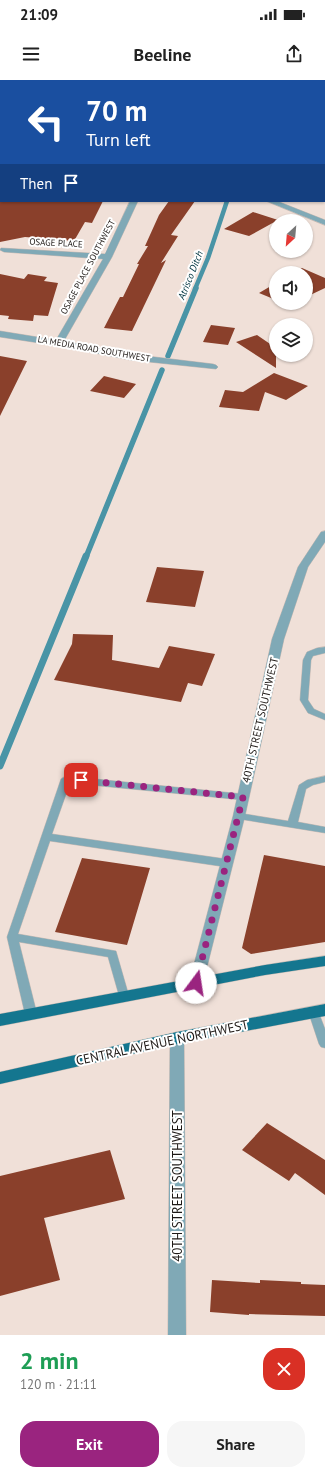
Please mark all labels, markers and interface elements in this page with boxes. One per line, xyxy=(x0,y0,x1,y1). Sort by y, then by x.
text: 21:09 xyxy=(20,5,58,24)
icon: menu xyxy=(20,43,42,65)
text: Beeline xyxy=(134,43,191,66)
icon: share xyxy=(283,43,305,65)
text: 70 m xyxy=(86,92,147,129)
icon: left xyxy=(20,96,72,148)
text: Turn left xyxy=(86,128,151,151)
icon: arrive xyxy=(60,172,82,194)
text: Then xyxy=(20,174,52,193)
north arrow xyxy=(269,214,313,258)
map controls xyxy=(269,214,313,362)
street label: OSAGE PLACE SOUTHWEST xyxy=(58,217,117,316)
street label: OSAGE PLACE xyxy=(29,236,83,249)
water label: Atrisco Ditch xyxy=(174,249,206,302)
button: sound xyxy=(269,266,313,310)
button: layers xyxy=(269,318,313,362)
street label: LA MEDIA ROAD SOUTHWEST xyxy=(37,333,151,364)
street label: 40TH STREET SOUTHWEST xyxy=(239,656,281,784)
pin xyxy=(64,763,98,797)
icon: arrive xyxy=(70,769,92,791)
position arrow xyxy=(175,962,217,1004)
street label: CENTRAL AVENUE NORTHWEST xyxy=(74,1016,250,1069)
street label: 40TH STREET SOUTHWEST xyxy=(169,1110,186,1262)
text: 2 min xyxy=(20,1345,79,1376)
button: close xyxy=(263,1348,305,1390)
text: 120 m · 21:11 xyxy=(20,1376,97,1393)
button: Exit xyxy=(20,1421,159,1467)
button: Share xyxy=(167,1421,305,1467)

